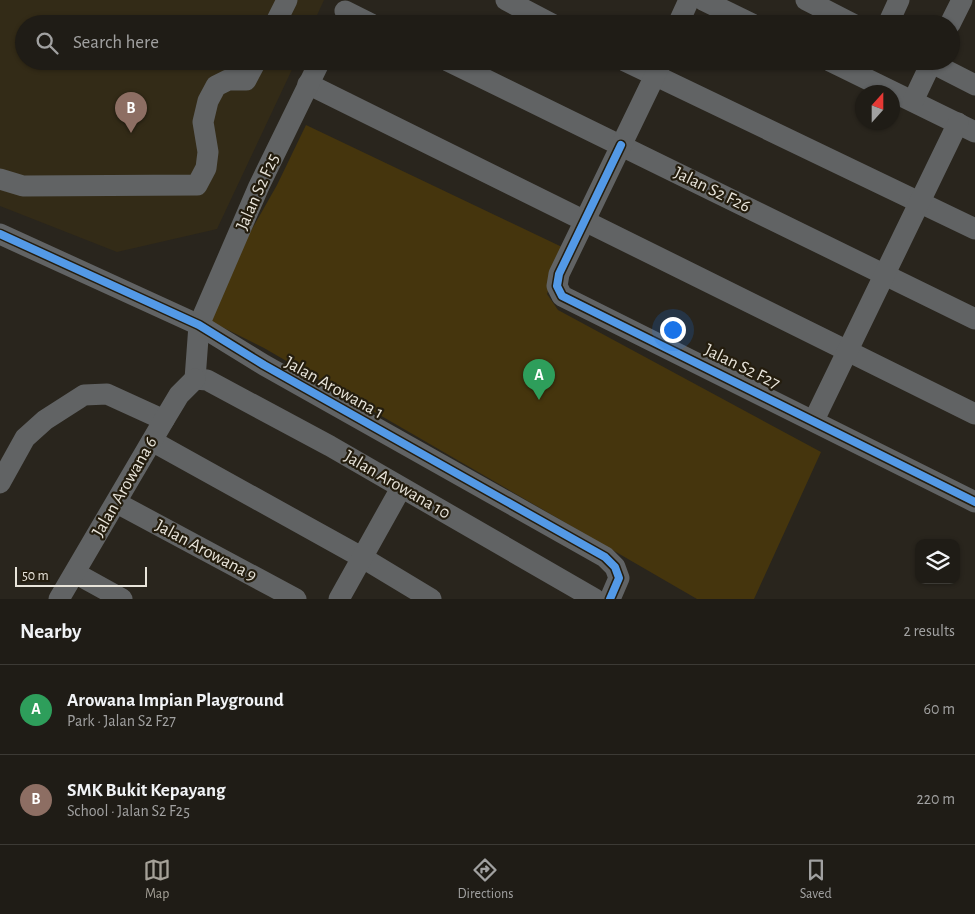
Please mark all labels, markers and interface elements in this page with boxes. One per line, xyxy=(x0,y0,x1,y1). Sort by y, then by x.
search box xyxy=(15,15,960,70)
icon: search xyxy=(33,29,61,57)
text: Search here xyxy=(73,33,159,52)
north arrow xyxy=(855,85,900,130)
pin: B xyxy=(115,92,147,133)
street label: Jalan S2 F25 xyxy=(233,151,283,233)
street label: Jalan S2 F26 xyxy=(671,164,753,216)
your location xyxy=(660,317,686,343)
street label: Jalan S2 F27 xyxy=(701,341,783,393)
street label: Jalan Arowana 1 xyxy=(282,354,386,422)
pin: A xyxy=(523,359,555,400)
street label: Jalan Arowana 6 xyxy=(89,434,161,540)
street label: Jalan Arowana 10 xyxy=(341,447,453,523)
street label: Jalan Arowana 9 xyxy=(152,517,260,585)
map controls xyxy=(915,539,960,584)
button: layers xyxy=(915,539,960,584)
scale bar xyxy=(15,564,148,587)
text: 50 m xyxy=(22,569,49,583)
text: Nearby xyxy=(20,621,81,642)
text: 2 results xyxy=(903,623,955,639)
text: Arowana Impian Playground xyxy=(67,691,284,710)
text: A xyxy=(31,701,41,717)
text: 60 m xyxy=(924,701,955,717)
text: Park · Jalan S2 F27 xyxy=(67,713,176,729)
text: SMK Bukit Kepayang xyxy=(67,781,225,800)
text: B xyxy=(31,791,41,807)
text: 220 m xyxy=(917,791,955,807)
text: School · Jalan S2 F25 xyxy=(67,803,190,819)
tab: Map xyxy=(143,856,171,903)
tab: Directions xyxy=(458,856,513,903)
tab: Saved xyxy=(800,856,832,903)

